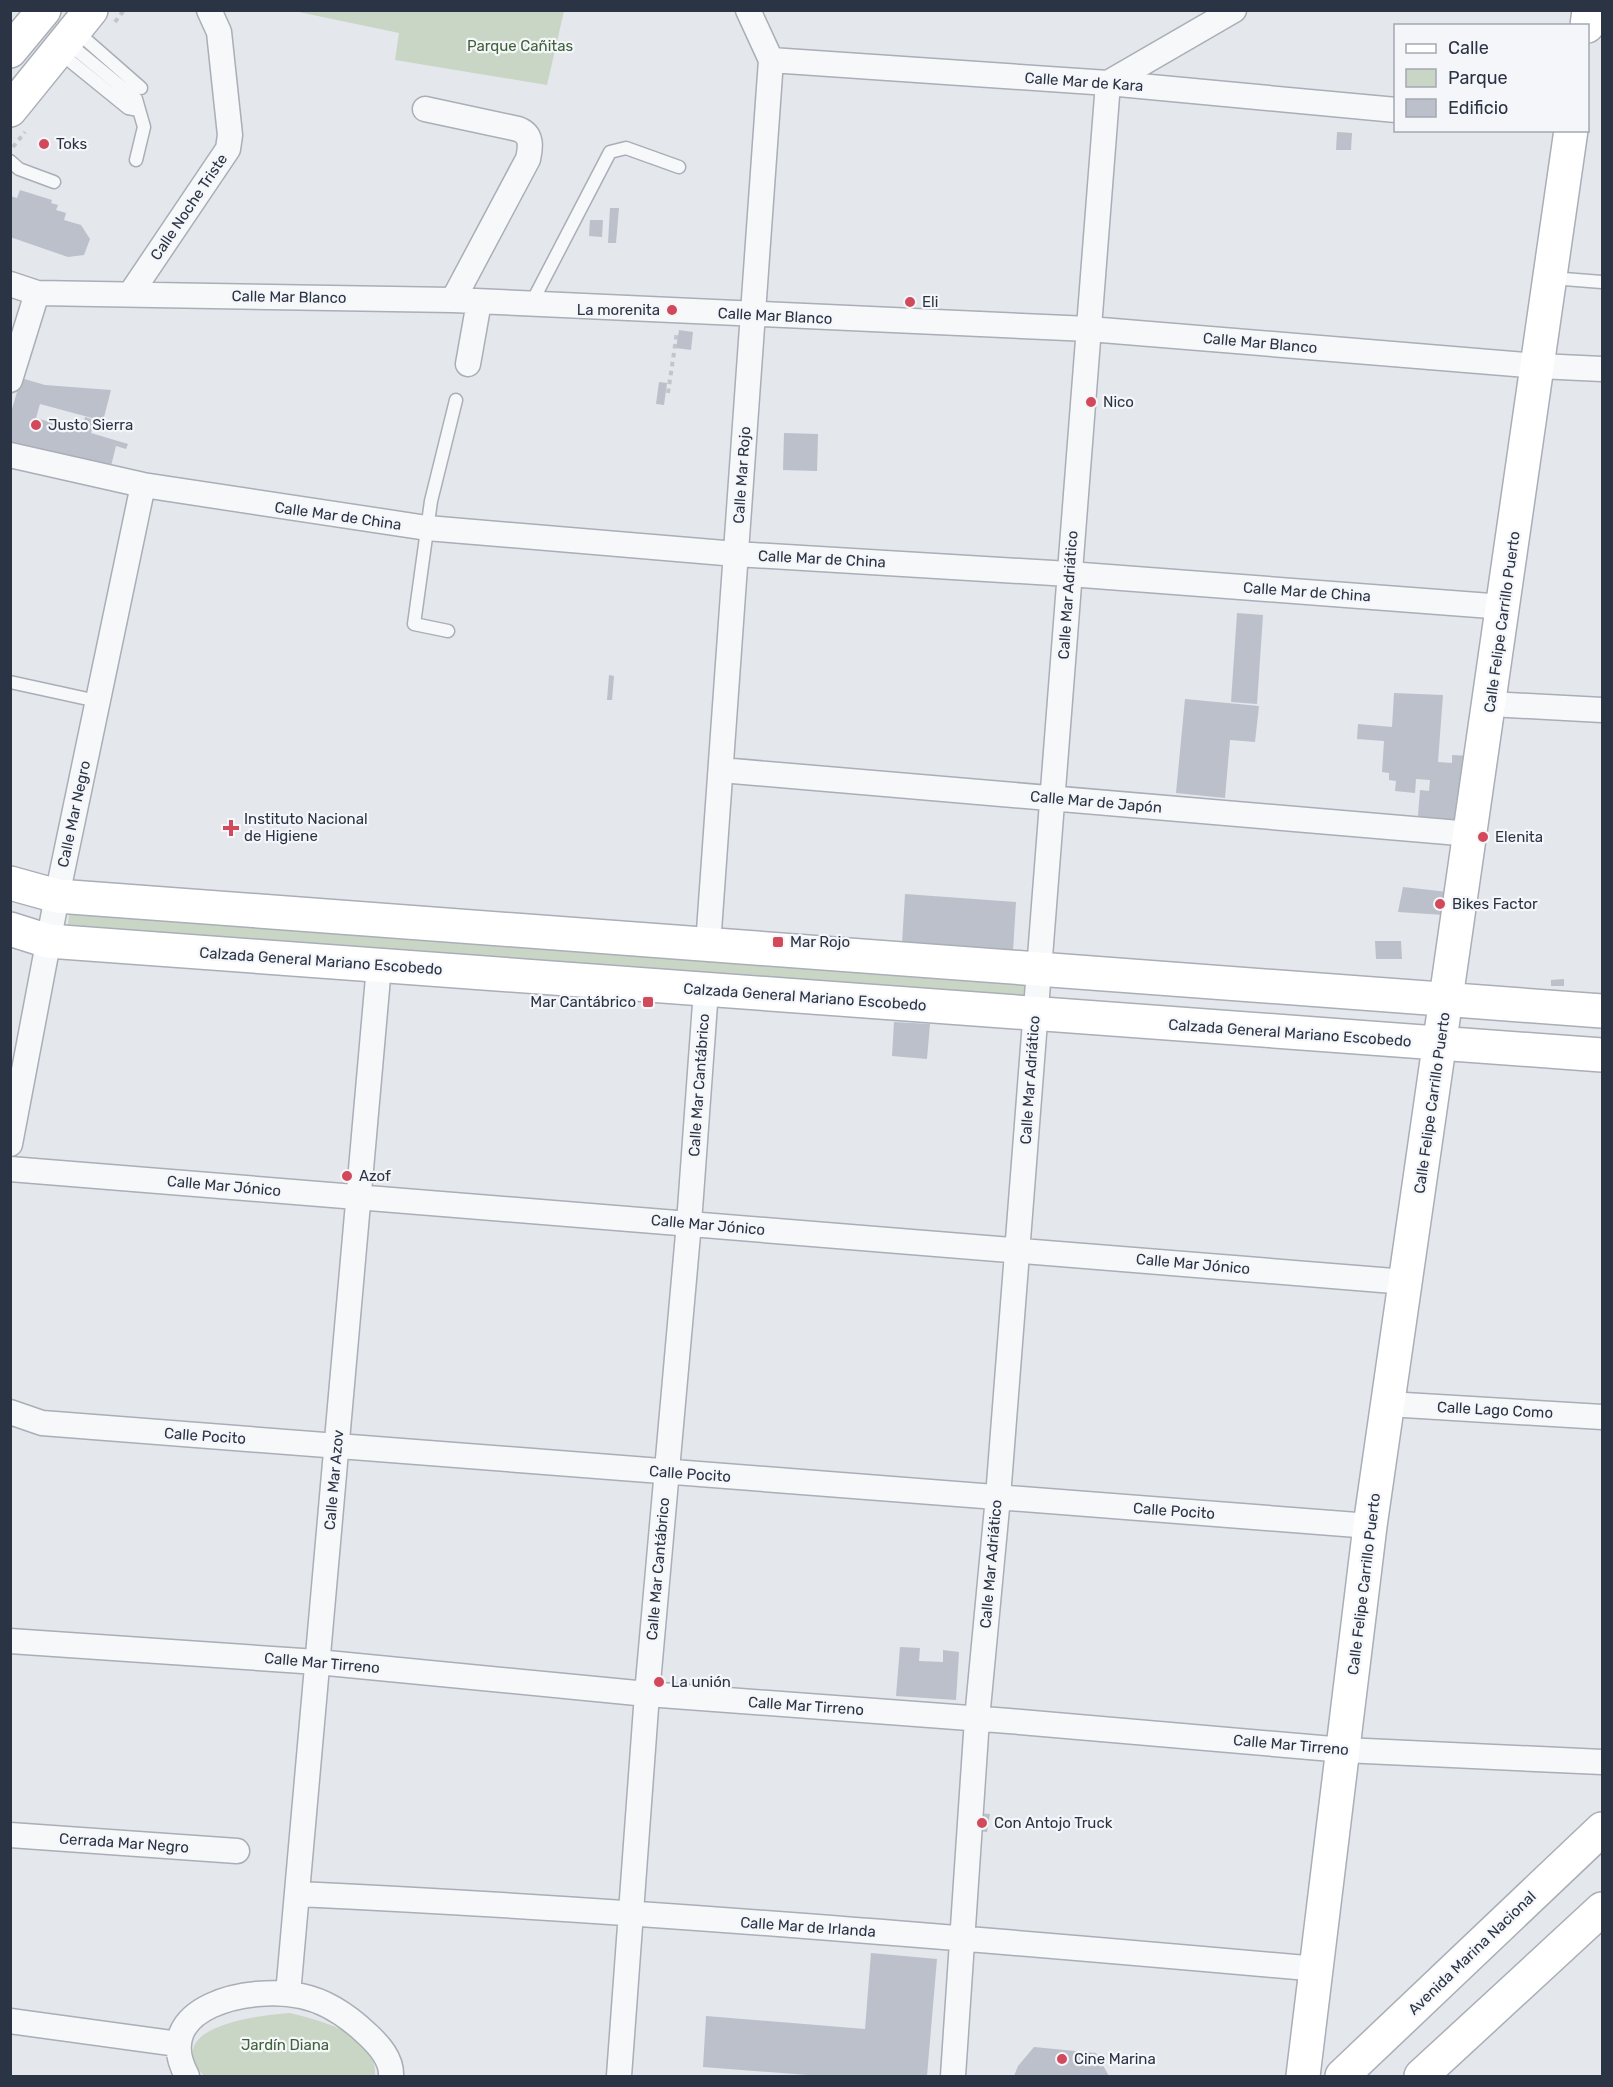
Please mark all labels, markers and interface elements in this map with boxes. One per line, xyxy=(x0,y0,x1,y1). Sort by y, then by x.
legend xyxy=(1394,24,1589,132)
park label: Parque Cañitas xyxy=(467,37,573,55)
text: Calle xyxy=(1448,37,1489,59)
text: Parque xyxy=(1448,67,1508,89)
street label: Calle Mar de Kara xyxy=(1024,69,1144,95)
text: Edificio xyxy=(1448,97,1508,119)
place label: Toks xyxy=(56,135,87,153)
marker: Toks xyxy=(37,137,51,151)
street label: Calle Noche Triste xyxy=(147,150,231,264)
street label: Calle Mar Blanco xyxy=(231,287,347,307)
place label: Eli xyxy=(922,293,938,311)
marker: Eli xyxy=(903,295,917,309)
place label: La morenita xyxy=(577,301,660,319)
marker: La morenita xyxy=(665,303,679,317)
street label: Calle Mar Blanco xyxy=(717,304,833,328)
street label: Calle Mar Blanco xyxy=(1202,329,1318,357)
place label: Nico xyxy=(1103,393,1134,411)
marker: Nico xyxy=(1084,395,1098,409)
place label: Justo Sierra xyxy=(48,416,133,434)
marker: Justo Sierra xyxy=(29,418,43,432)
street label: Calle Mar Rojo xyxy=(730,426,754,524)
street label: Calle Mar de China xyxy=(273,498,403,534)
street label: Calle Mar Adriático xyxy=(1055,530,1081,660)
street label: Calle Felipe Carrillo Puerto xyxy=(1480,530,1524,714)
street label: Calle Mar de China xyxy=(758,547,886,571)
street label: Calle Mar de China xyxy=(1243,579,1371,605)
street label: Calle Mar Negro xyxy=(54,759,94,869)
street label: Calle Mar de Japón xyxy=(1029,787,1163,817)
place label: Instituto Nacional de Higiene xyxy=(244,810,368,845)
marker: Instituto Nacional de Higiene xyxy=(222,819,240,837)
place label: Elenita xyxy=(1495,828,1543,846)
marker: Elenita xyxy=(1476,830,1490,844)
place label: Bikes Factor xyxy=(1452,895,1538,913)
marker: Bikes Factor xyxy=(1433,897,1447,911)
place label: Mar Rojo xyxy=(790,933,850,951)
marker: Mar Rojo xyxy=(771,935,785,949)
street label: Calzada General Mariano Escobedo xyxy=(199,944,443,978)
street label: Calzada General Mariano Escobedo xyxy=(683,980,927,1014)
place label: Mar Cantábrico xyxy=(530,993,636,1011)
marker: Mar Cantábrico xyxy=(641,995,655,1009)
street label: Calle Felipe Carrillo Puerto xyxy=(1410,1011,1454,1195)
street label: Calle Mar Cantábrico xyxy=(685,1013,713,1157)
street label: Calle Mar Adriático xyxy=(1017,1015,1043,1145)
street label: Calzada General Mariano Escobedo xyxy=(1168,1016,1412,1050)
place label: Azof xyxy=(359,1167,391,1185)
marker: Azof xyxy=(340,1169,354,1183)
street label: Calle Mar Jónico xyxy=(166,1172,282,1200)
street label: Calle Mar Jónico xyxy=(650,1211,766,1239)
street label: Calle Mar Jónico xyxy=(1135,1250,1251,1278)
street label: Calle Lago Como xyxy=(1437,1398,1553,1422)
street label: Calle Pocito xyxy=(163,1424,247,1448)
street label: Calle Mar Azov xyxy=(321,1429,347,1531)
street label: Calle Pocito xyxy=(648,1462,732,1486)
street label: Calle Felipe Carrillo Puerto xyxy=(1344,1492,1384,1676)
street label: Calle Mar Cantábrico xyxy=(643,1497,673,1641)
street label: Calle Mar Adriático xyxy=(976,1499,1006,1629)
street label: Calle Pocito xyxy=(1132,1499,1216,1523)
street label: Calle Mar Tirreno xyxy=(263,1649,381,1677)
place label: La unión xyxy=(671,1673,731,1691)
marker: La unión xyxy=(652,1675,666,1689)
street label: Calle Mar Tirreno xyxy=(747,1693,865,1719)
street label: Calle Mar Tirreno xyxy=(1232,1731,1350,1759)
place label: Con Antojo Truck xyxy=(994,1814,1113,1832)
marker: Con Antojo Truck xyxy=(975,1816,989,1830)
street label: Cerrada Mar Negro xyxy=(59,1829,189,1857)
street label: Avenida Marina Nacional xyxy=(1404,1887,1540,2019)
street label: Calle Mar de Irlanda xyxy=(740,1913,876,1941)
park label: Jardín Diana xyxy=(241,2036,329,2054)
place label: Cine Marina xyxy=(1074,2050,1156,2068)
marker: Cine Marina xyxy=(1055,2052,1069,2066)

